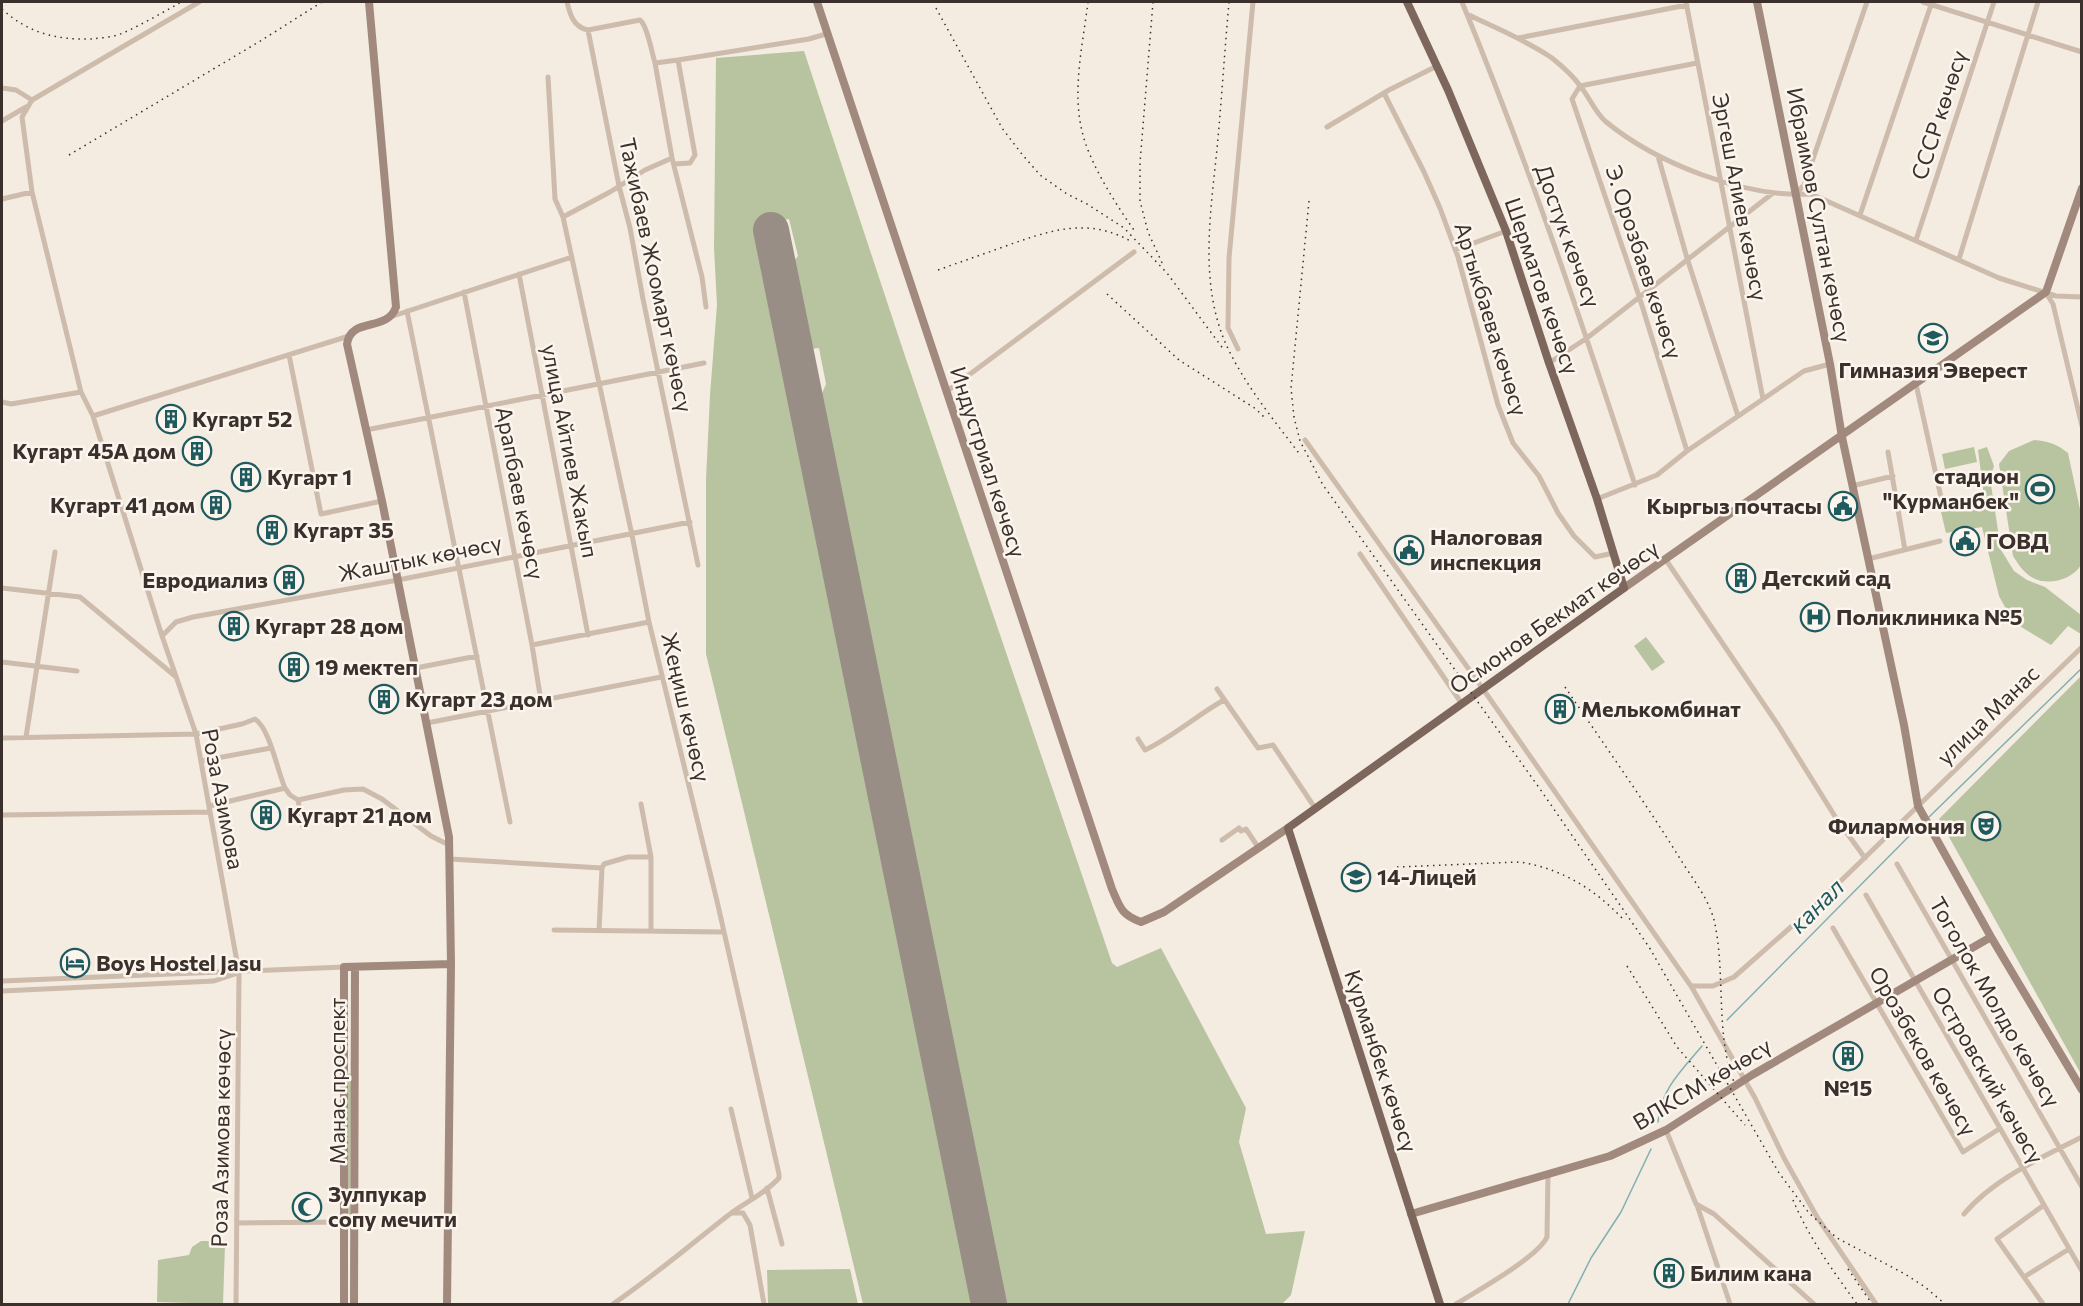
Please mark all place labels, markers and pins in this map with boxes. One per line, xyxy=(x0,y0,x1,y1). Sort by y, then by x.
school or university icon: Гимназия Эверест xyxy=(1917,322,1949,354)
place label: Гимназия Эверест xyxy=(1838,356,2028,383)
building icon: Кугарт 52 xyxy=(155,403,187,435)
place label: Кугарт 52 xyxy=(192,405,293,432)
building icon: Кугарт 45А дом xyxy=(181,435,213,467)
place label: Кугарт 45А дом xyxy=(12,437,176,464)
building icon: Кугарт 1 xyxy=(230,461,262,493)
place label: стадион "Курманбек" xyxy=(1883,462,2019,514)
place label: Кугарт 1 xyxy=(267,463,352,490)
sports icon: стадион "Курманбек" xyxy=(2024,473,2056,505)
building icon: Кугарт 41 дом xyxy=(200,489,232,521)
public building icon: Кыргыз почтасы xyxy=(1827,490,1859,522)
place label: Кугарт 41 дом xyxy=(50,491,195,518)
place label: Кыргыз почтасы xyxy=(1647,492,1822,519)
building icon: Кугарт 35 xyxy=(256,514,288,546)
place label: Кугарт 35 xyxy=(293,516,394,543)
place label: Налоговая инспекция xyxy=(1430,523,1543,575)
public building icon: ГОВД xyxy=(1949,525,1981,557)
place label: ГОВД xyxy=(1986,527,2049,554)
public building icon: Налоговая инспекция xyxy=(1393,534,1425,566)
building icon: Детский сад xyxy=(1725,562,1757,594)
building icon: Евродиализ xyxy=(273,564,305,596)
place label: Детский сад xyxy=(1762,564,1891,591)
place label: Евродиализ xyxy=(142,566,268,593)
hospital icon: Поликлиника №5 xyxy=(1799,601,1831,633)
place label: Поликлиника №5 xyxy=(1836,603,2023,630)
building icon: Кугарт 28 дом xyxy=(218,610,250,642)
place label: Кугарт 28 дом xyxy=(255,612,403,639)
building icon: 19 мектеп xyxy=(278,651,310,683)
place label: 19 мектеп xyxy=(315,653,418,680)
building icon: Кугарт 23 дом xyxy=(368,683,400,715)
place label: Кугарт 23 дом xyxy=(405,685,553,712)
building icon: Мелькомбинат xyxy=(1544,693,1576,725)
place label: Мелькомбинат xyxy=(1581,695,1741,722)
building icon: Кугарт 21 дом xyxy=(250,799,282,831)
place label: Кугарт 21 дом xyxy=(287,801,432,828)
theatre icon: Филармония xyxy=(1970,810,2002,842)
place label: Филармония xyxy=(1828,812,1965,839)
school or university icon: 14-Лицей xyxy=(1340,861,1372,893)
place label: 14-Лицей xyxy=(1377,863,1477,890)
hotel icon: Boys Hostel Jasu xyxy=(59,947,91,979)
place label: Boys Hostel Jasu xyxy=(96,949,261,976)
building icon: №15 xyxy=(1832,1040,1864,1072)
place label: №15 xyxy=(1824,1074,1872,1101)
place label: Зулпукар сопу мечити xyxy=(328,1180,457,1232)
mosque icon: Зулпукар сопу мечити xyxy=(291,1191,323,1223)
building icon: Билим кана xyxy=(1653,1257,1685,1289)
place label: Билим кана xyxy=(1690,1259,1812,1286)

